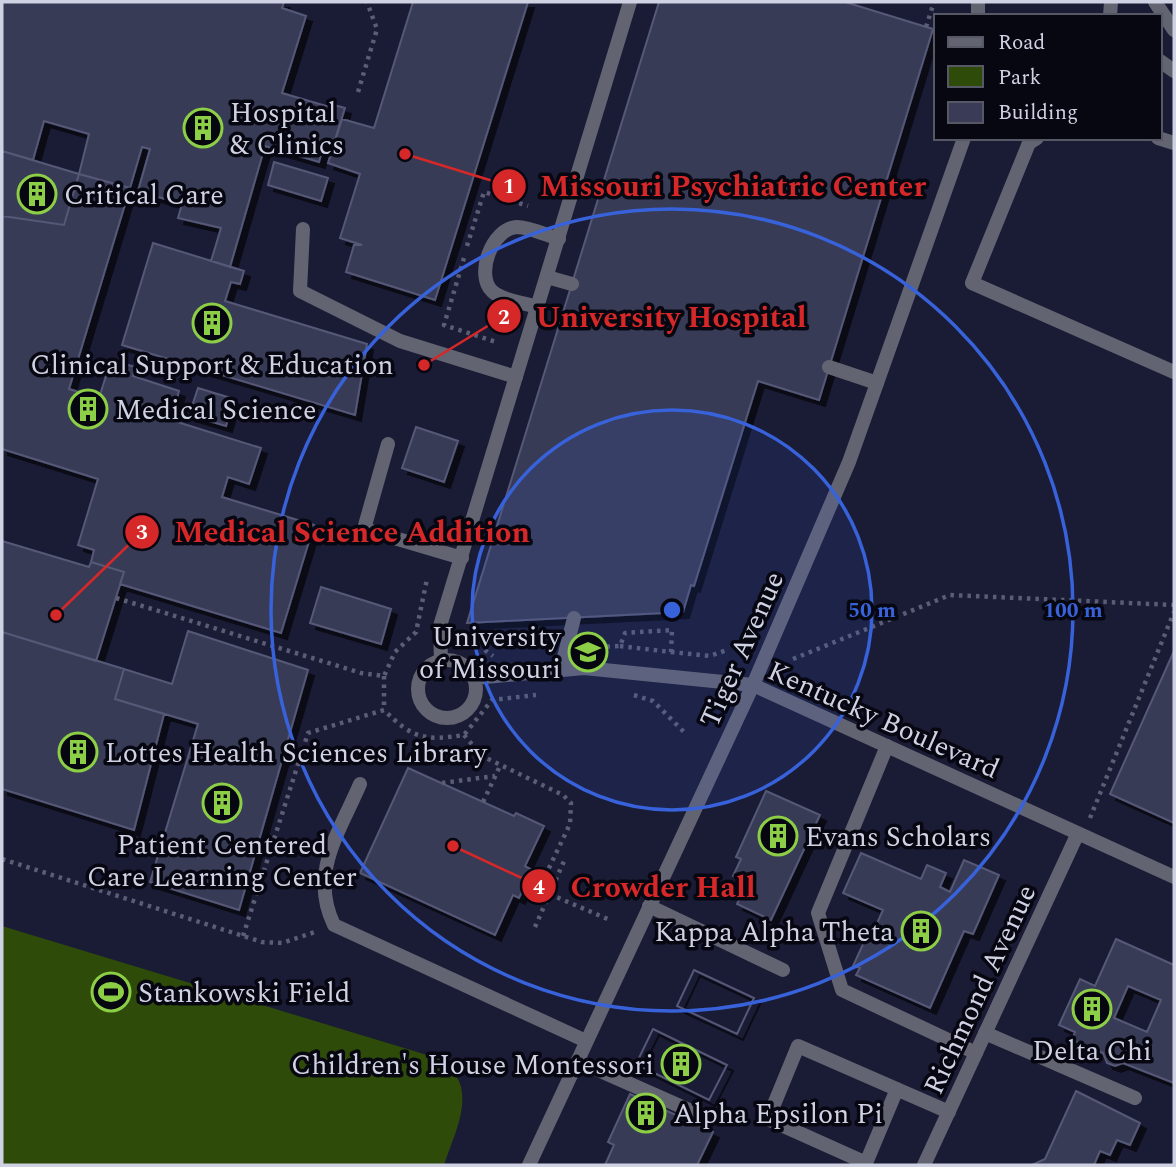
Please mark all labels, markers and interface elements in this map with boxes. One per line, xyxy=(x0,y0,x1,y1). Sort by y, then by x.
legend xyxy=(934,14,1162,140)
text: Road xyxy=(998,27,1045,59)
text: Park xyxy=(998,62,1042,94)
place label: Hospital & Clinics xyxy=(230,92,344,167)
text: Building xyxy=(998,97,1078,129)
building icon: Hospital & Clinics xyxy=(182,107,224,149)
callout: Missouri Psychiatric Center xyxy=(491,160,941,211)
text: Missouri Psychiatric Center xyxy=(540,164,926,210)
text: 1 xyxy=(503,171,515,203)
building icon: Critical Care xyxy=(16,173,58,215)
place label: Critical Care xyxy=(64,174,224,217)
callout: University Hospital xyxy=(486,291,820,342)
text: University Hospital xyxy=(536,295,806,341)
building icon: Clinical Support & Education xyxy=(191,302,233,344)
text: 2 xyxy=(498,302,510,334)
place label: Clinical Support & Education xyxy=(30,344,394,387)
building icon: Medical Science xyxy=(67,388,109,430)
place label: Medical Science xyxy=(115,389,316,432)
callout: Medical Science Addition xyxy=(125,506,544,557)
text: Medical Science Addition xyxy=(174,510,530,556)
text: 3 xyxy=(136,517,148,549)
street label: Tiger Avenue xyxy=(689,565,796,735)
text: 50 m xyxy=(848,595,896,627)
text: 100 m xyxy=(1043,595,1103,627)
centre of rings xyxy=(660,598,684,622)
place label: University of Missouri xyxy=(419,616,563,691)
school or university icon: University of Missouri xyxy=(567,631,609,673)
street label: Kentucky Boulevard xyxy=(761,650,1006,791)
building icon: Lottes Health Sciences Library xyxy=(57,731,99,773)
place label: Lottes Health Sciences Library xyxy=(105,732,489,775)
building icon: Patient Centered Care Learning Center xyxy=(201,782,243,824)
building icon: Evans Scholars xyxy=(757,815,799,857)
place label: Evans Scholars xyxy=(805,816,991,859)
place label: Patient Centered Care Learning Center xyxy=(87,824,357,899)
callout: Crowder Hall xyxy=(522,861,769,912)
text: Crowder Hall xyxy=(571,865,755,911)
text: 4 xyxy=(533,872,545,904)
street label: Richmond Avenue xyxy=(913,877,1048,1102)
building icon: Kappa Alpha Theta xyxy=(900,910,942,952)
place label: Kappa Alpha Theta xyxy=(654,911,894,954)
sports icon: Stankowski Field xyxy=(90,971,132,1013)
place label: Stankowski Field xyxy=(138,972,350,1015)
building icon: Delta Chi xyxy=(1071,988,1113,1030)
place label: Delta Chi xyxy=(1032,1030,1152,1073)
building icon: Children's House Montessori xyxy=(660,1043,702,1085)
place label: Children's House Montessori xyxy=(291,1044,654,1087)
building icon: Alpha Epsilon Pi xyxy=(625,1092,667,1134)
place label: Alpha Epsilon Pi xyxy=(673,1093,883,1136)

